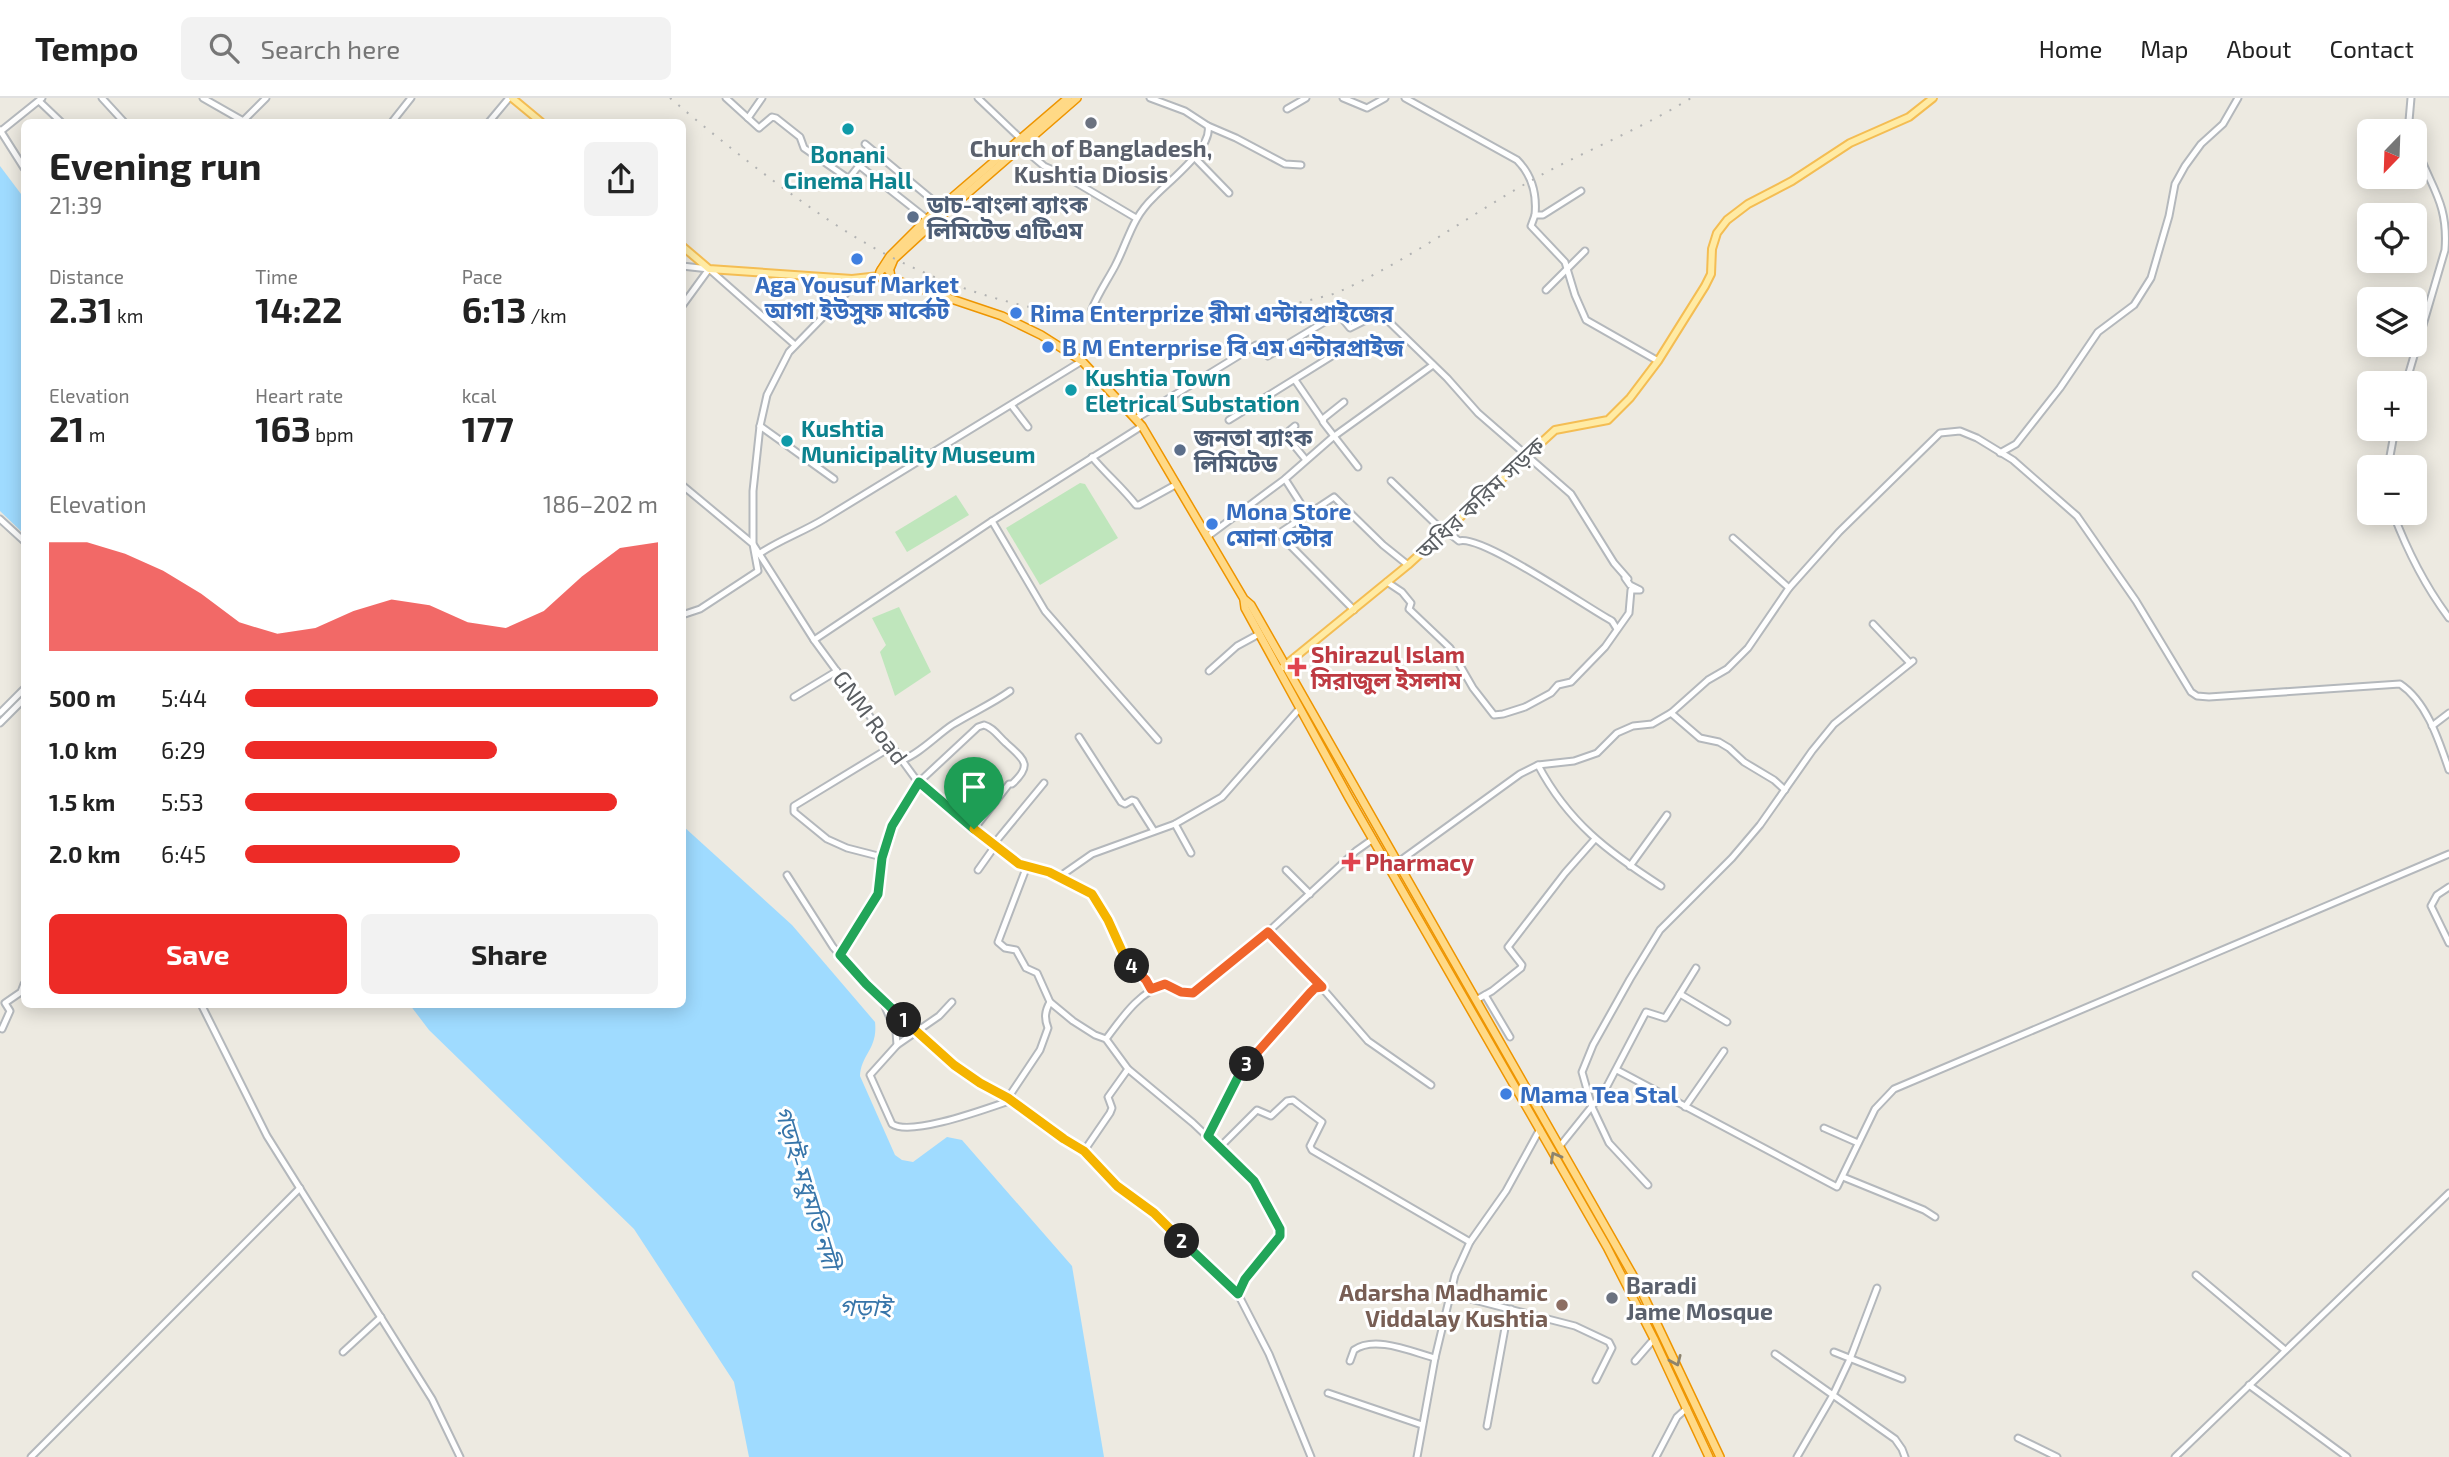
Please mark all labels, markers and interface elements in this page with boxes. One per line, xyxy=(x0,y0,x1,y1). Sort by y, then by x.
search box xyxy=(181,17,671,80)
text: Tempo xyxy=(35,28,139,68)
icon: search xyxy=(205,29,243,67)
text: Search here xyxy=(261,33,400,64)
text: Home xyxy=(2039,34,2102,63)
text: Map xyxy=(2140,34,2188,63)
text: About xyxy=(2226,34,2292,63)
text: Contact xyxy=(2330,34,2414,63)
marker: Church of Bangladesh, Kushtia Diosis xyxy=(1083,115,1099,131)
north arrow xyxy=(2357,119,2427,189)
map controls xyxy=(2357,119,2427,525)
marker: Bonani Cinema Hall xyxy=(840,121,856,137)
place label: Church of Bangladesh, Kushtia Diosis xyxy=(970,134,1212,188)
place label: Bonani Cinema Hall xyxy=(783,140,913,194)
text: Evening run xyxy=(49,142,262,188)
button: share xyxy=(584,142,658,216)
place label: ডাচ-বাংলা ব্যাংক লিমিটেড এটিএম xyxy=(926,190,1088,244)
text: 21:39 xyxy=(49,191,102,219)
button: locate xyxy=(2357,203,2427,273)
marker: ডাচ-বাংলা ব্যাংক লিমিটেড এটিএম xyxy=(905,209,921,225)
marker: Aga Yousuf Market আগা ইউসুফ মার্কেট xyxy=(849,251,865,267)
text: Distance xyxy=(49,265,124,288)
text: Time xyxy=(255,265,298,288)
text: Pace xyxy=(462,265,503,288)
place label: Aga Yousuf Market আগা ইউসুফ মার্কেট xyxy=(755,270,959,325)
button: layers xyxy=(2357,287,2427,357)
text: 2.31 xyxy=(49,288,113,330)
text: 14:22 xyxy=(255,288,342,330)
text: 6:13 xyxy=(462,288,526,330)
place label: Rima Enterprize রীমা এন্টারপ্রাইজের xyxy=(1030,299,1394,327)
text: km xyxy=(113,304,143,327)
text: /km xyxy=(526,304,567,327)
marker: Rima Enterprize রীমা এন্টারপ্রাইজের xyxy=(1008,305,1024,321)
place label: B M Enterprise বি এম এন্টারপ্রাইজ xyxy=(1062,333,1405,361)
marker: B M Enterprise বি এম এন্টারপ্রাইজ xyxy=(1040,339,1056,355)
place label: Kushtia Town Eletrical Substation xyxy=(1085,363,1300,417)
button: + xyxy=(2357,371,2427,441)
marker: Kushtia Town Eletrical Substation xyxy=(1063,382,1079,398)
text: Elevation xyxy=(49,384,130,407)
text: Heart rate xyxy=(255,384,343,407)
text: kcal xyxy=(462,384,496,407)
text: 21 xyxy=(49,407,84,449)
text: 163 xyxy=(255,407,311,449)
text: 177 xyxy=(462,407,514,449)
place label: Kushtia Municipality Museum xyxy=(801,414,1035,468)
text: m xyxy=(84,423,105,446)
text: bpm xyxy=(311,423,354,446)
place label: জনতা ব্যাংক লিমিটেড xyxy=(1193,423,1313,477)
street label: অধির করিম সড়ক xyxy=(1409,431,1551,566)
marker: Kushtia Municipality Museum xyxy=(779,433,795,449)
marker: জনতা ব্যাংক লিমিটেড xyxy=(1172,442,1188,458)
button: − xyxy=(2357,455,2427,525)
text: Elevation xyxy=(49,490,147,518)
text: 186–202 m xyxy=(543,490,658,518)
place label: Mona Store মোনা স্টোর xyxy=(1226,497,1352,551)
marker: Mona Store মোনা স্টোর xyxy=(1204,516,1220,532)
place label: Shirazul Islam সিরাজুল ইসলাম xyxy=(1310,640,1465,695)
marker: Shirazul Islam সিরাজুল ইসলাম xyxy=(1289,659,1305,675)
street label: GNM Road xyxy=(828,665,914,769)
text: 500 m xyxy=(49,684,116,712)
text: 5:44 xyxy=(161,684,207,712)
text: 1.0 km xyxy=(49,736,117,764)
text: 6:29 xyxy=(161,736,206,764)
pin xyxy=(944,757,1004,829)
icon: arrive xyxy=(955,768,993,806)
text: 1.5 km xyxy=(49,788,115,816)
text: 5:53 xyxy=(161,788,204,816)
text: 2.0 km xyxy=(49,840,121,868)
text: 6:45 xyxy=(161,840,206,868)
place label: Pharmacy xyxy=(1365,848,1474,876)
marker: Pharmacy xyxy=(1343,854,1359,870)
button: Save xyxy=(49,914,347,994)
button: Share xyxy=(361,914,658,994)
pin: 4 xyxy=(1114,948,1150,984)
text: 4 xyxy=(1125,954,1138,977)
pin: 1 xyxy=(886,1002,922,1038)
text: 1 xyxy=(899,1008,908,1031)
pin: 3 xyxy=(1230,1046,1264,1082)
text: 3 xyxy=(1241,1052,1252,1075)
place label: Mama Tea Stal xyxy=(1520,1080,1679,1108)
marker: Mama Tea Stal xyxy=(1498,1086,1514,1102)
water label: গড়াই-মধুমতি নদী xyxy=(768,1102,848,1277)
one-way arrow xyxy=(1550,1151,1563,1164)
pin: 2 xyxy=(1164,1224,1200,1258)
text: 2 xyxy=(1176,1229,1187,1252)
place label: Baradi Jame Mosque xyxy=(1626,1271,1773,1325)
place label: Adarsha Madhamic Viddalay Kushtia xyxy=(1339,1278,1548,1332)
marker: Baradi Jame Mosque xyxy=(1604,1290,1620,1306)
water label: গড়াই xyxy=(839,1292,895,1321)
marker: Adarsha Madhamic Viddalay Kushtia xyxy=(1554,1297,1570,1313)
one-way arrow xyxy=(1668,1354,1682,1366)

